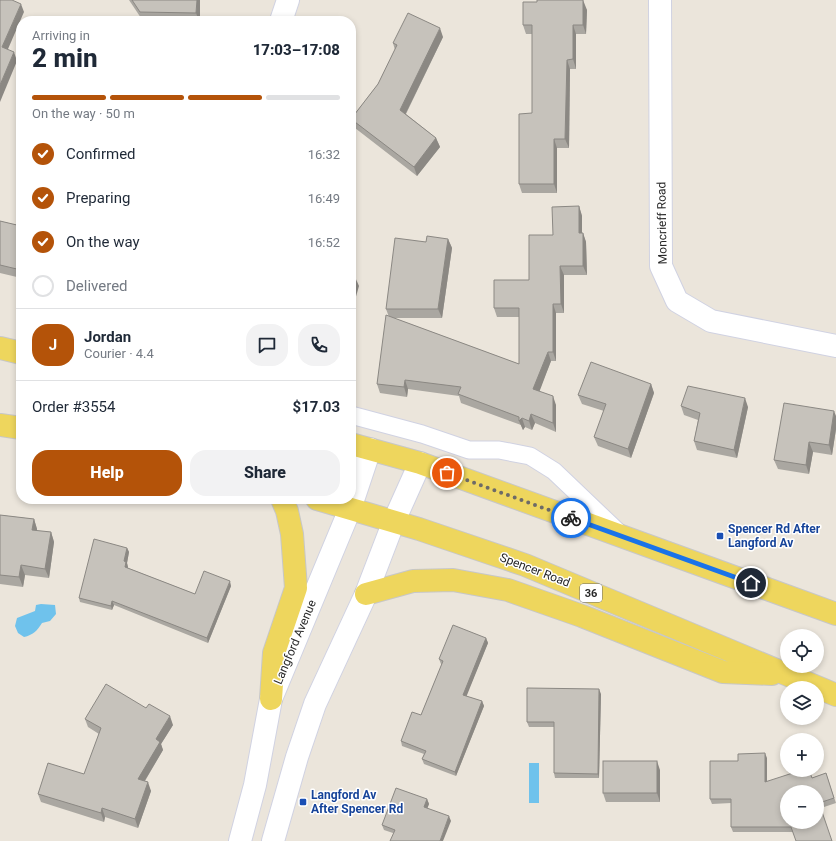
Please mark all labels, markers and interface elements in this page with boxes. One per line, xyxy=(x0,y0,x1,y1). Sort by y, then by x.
text: Arriving in xyxy=(32,28,90,43)
text: 17:03–17:08 xyxy=(253,41,340,59)
text: 2 min xyxy=(32,43,98,73)
text: On the way · 50 m xyxy=(32,106,135,121)
icon: check xyxy=(32,143,54,165)
text: Confirmed xyxy=(66,145,136,163)
text: 16:32 xyxy=(308,147,340,162)
street label: Moncrieff Road xyxy=(654,182,670,264)
icon: check xyxy=(32,187,54,209)
text: Preparing xyxy=(66,189,130,207)
text: 16:49 xyxy=(308,191,340,206)
icon: check xyxy=(32,231,54,253)
text: On the way xyxy=(66,233,140,251)
text: 16:52 xyxy=(308,235,340,250)
text: Delivered xyxy=(66,277,128,295)
button: chat xyxy=(246,324,288,366)
button: phone xyxy=(298,324,340,366)
text: Jordan xyxy=(84,328,131,346)
text: J xyxy=(49,336,57,354)
text: Courier · 4.4 xyxy=(84,346,154,361)
text: Order #3554 xyxy=(32,398,115,416)
text: $17.03 xyxy=(293,398,340,416)
button: Help xyxy=(32,450,182,496)
button: Share xyxy=(190,450,340,496)
pin xyxy=(430,456,464,490)
icon: bag xyxy=(436,462,458,484)
courier xyxy=(551,498,591,538)
icon: bike xyxy=(560,507,582,529)
place label: Spencer Rd After Langford Av xyxy=(728,522,821,550)
marker: Spencer Rd After Langford Av xyxy=(715,531,725,541)
street label: Spencer Road xyxy=(498,550,572,590)
pin xyxy=(734,566,768,600)
icon: home xyxy=(740,572,762,594)
road number: 36 xyxy=(580,584,602,602)
street label: Langford Avenue xyxy=(271,598,319,686)
map controls xyxy=(780,629,824,829)
button: locate xyxy=(780,629,824,673)
button: layers xyxy=(780,681,824,725)
button: + xyxy=(780,733,824,777)
button: − xyxy=(780,785,824,829)
place label: Langford Av After Spencer Rd xyxy=(311,788,403,816)
marker: Langford Av After Spencer Rd xyxy=(298,797,308,807)

